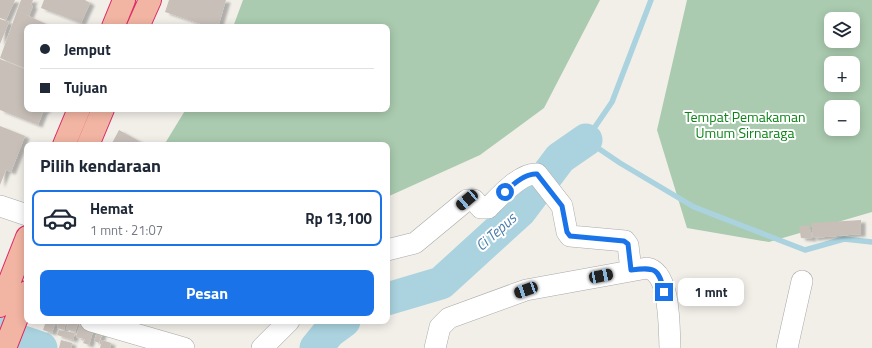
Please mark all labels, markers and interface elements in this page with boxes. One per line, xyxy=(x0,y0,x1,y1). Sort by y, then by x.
map controls xyxy=(824,12,860,136)
button: layers xyxy=(824,12,860,48)
text: Jemput xyxy=(64,38,111,61)
button: + xyxy=(824,56,860,92)
text: Tujuan xyxy=(64,76,108,99)
button: − xyxy=(824,100,860,136)
park label: Tempat Pemakaman Umum Sirnaraga xyxy=(684,106,806,143)
text: Pilih kendaraan xyxy=(40,152,161,179)
route start xyxy=(496,183,514,201)
car xyxy=(454,188,480,212)
text: Hemat xyxy=(90,197,133,220)
icon: car xyxy=(42,200,78,236)
water label: Ci Tepus xyxy=(470,206,522,256)
text: Rp 13,100 xyxy=(305,207,372,230)
text: 1 mnt · 21:07 xyxy=(90,220,163,240)
car xyxy=(588,268,614,284)
button: Pesan xyxy=(40,270,374,316)
callout: 1 mnt xyxy=(678,278,744,306)
car xyxy=(513,280,539,300)
text: 1 mnt xyxy=(695,282,727,302)
route end xyxy=(655,283,673,301)

